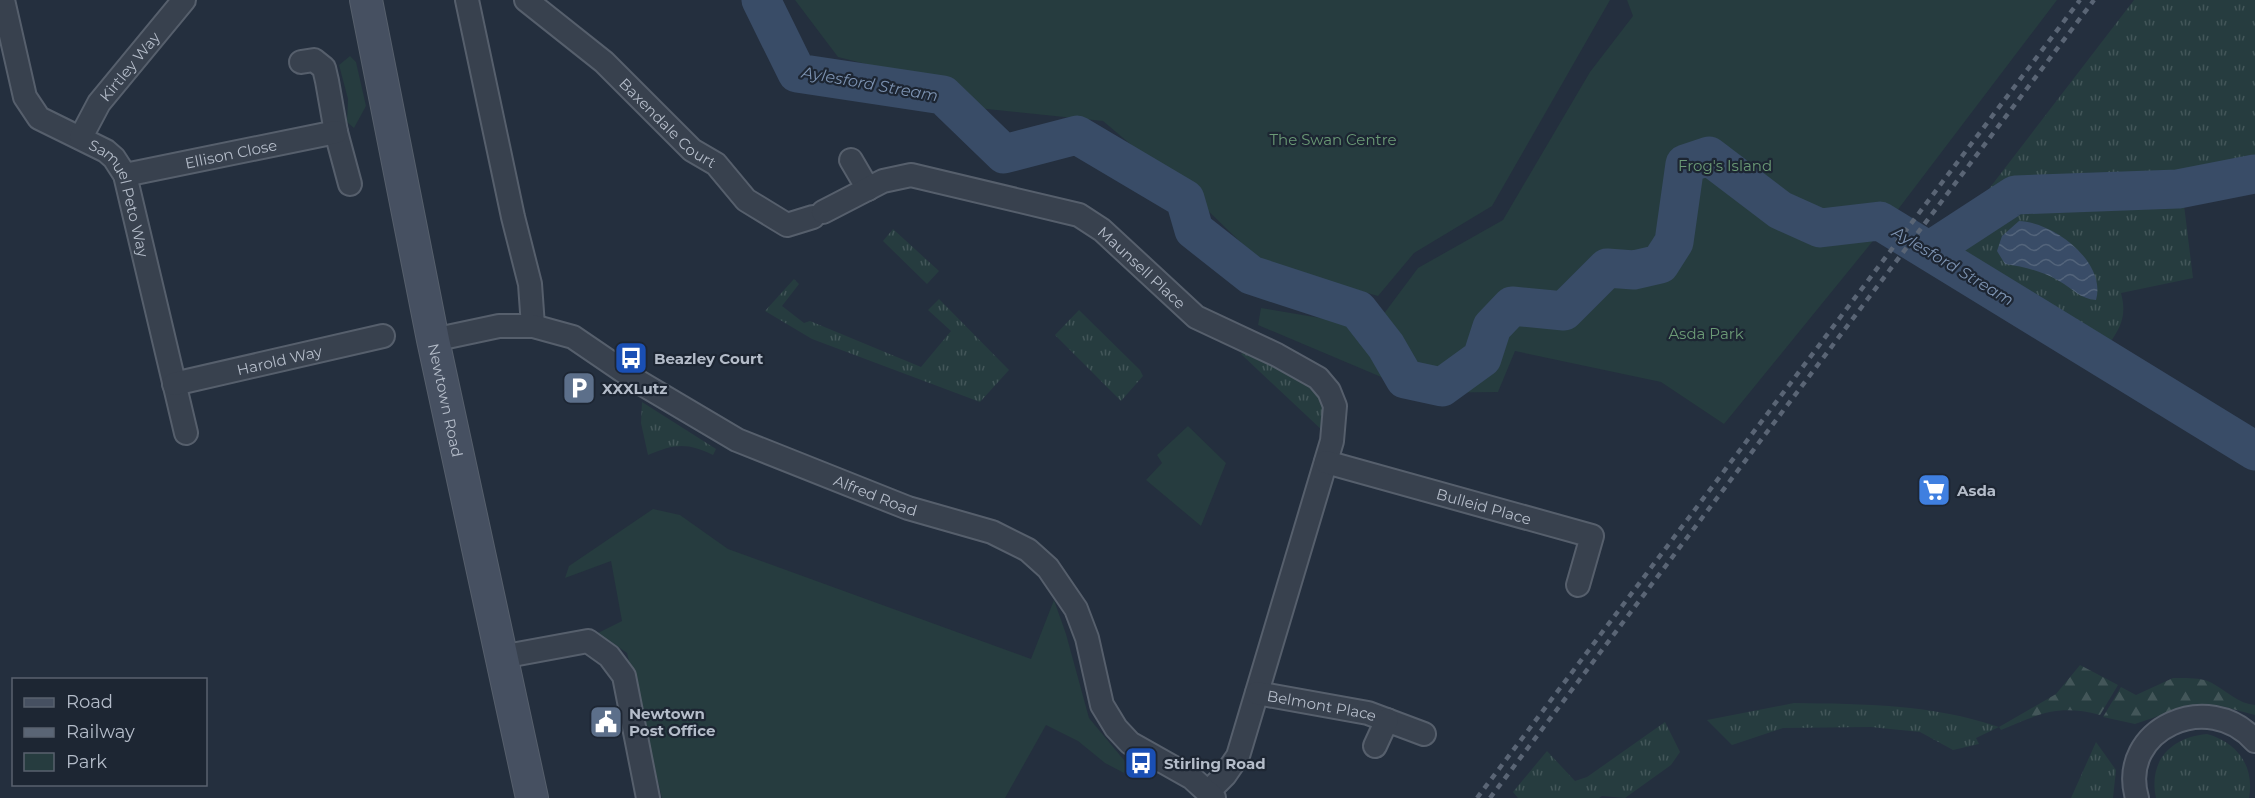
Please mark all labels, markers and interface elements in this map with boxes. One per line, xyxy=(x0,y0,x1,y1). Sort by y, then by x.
street label: Kirtley Way xyxy=(95,27,164,105)
water label: Aylesford Stream xyxy=(799,62,940,105)
street label: Baxendale Court xyxy=(615,73,720,172)
park label: The Swan Centre xyxy=(1269,130,1397,149)
street label: Samuel Peto Way xyxy=(86,135,154,260)
street label: Ellison Close xyxy=(183,135,279,172)
park label: Frog's Island xyxy=(1678,156,1772,175)
street label: Maunsell Place xyxy=(1094,222,1190,312)
water label: Aylesford Stream xyxy=(1888,222,2017,310)
park label: Asda Park xyxy=(1668,324,1744,343)
bus stop icon: Beazley Court xyxy=(613,340,649,376)
street label: Harold Way xyxy=(235,341,325,379)
street label: Newtown Road xyxy=(424,341,468,459)
place label: Beazley Court xyxy=(654,349,764,368)
parking icon: XXXLutz xyxy=(561,370,597,406)
place label: XXXLutz xyxy=(602,379,668,398)
street label: Alfred Road xyxy=(831,470,920,520)
supermarket icon: Asda xyxy=(1916,472,1952,508)
place label: Asda xyxy=(1956,481,1996,500)
street label: Bulleid Place xyxy=(1434,484,1534,528)
legend xyxy=(12,678,207,786)
street label: Belmont Place xyxy=(1266,686,1379,725)
text: Road xyxy=(66,691,113,713)
public building icon: Newtown Post Office xyxy=(588,704,624,740)
place label: Newtown Post Office xyxy=(629,704,715,740)
text: Railway xyxy=(66,721,135,743)
bus stop icon: Stirling Road xyxy=(1123,745,1159,781)
text: Park xyxy=(66,751,107,773)
place label: Stirling Road xyxy=(1164,754,1266,773)

